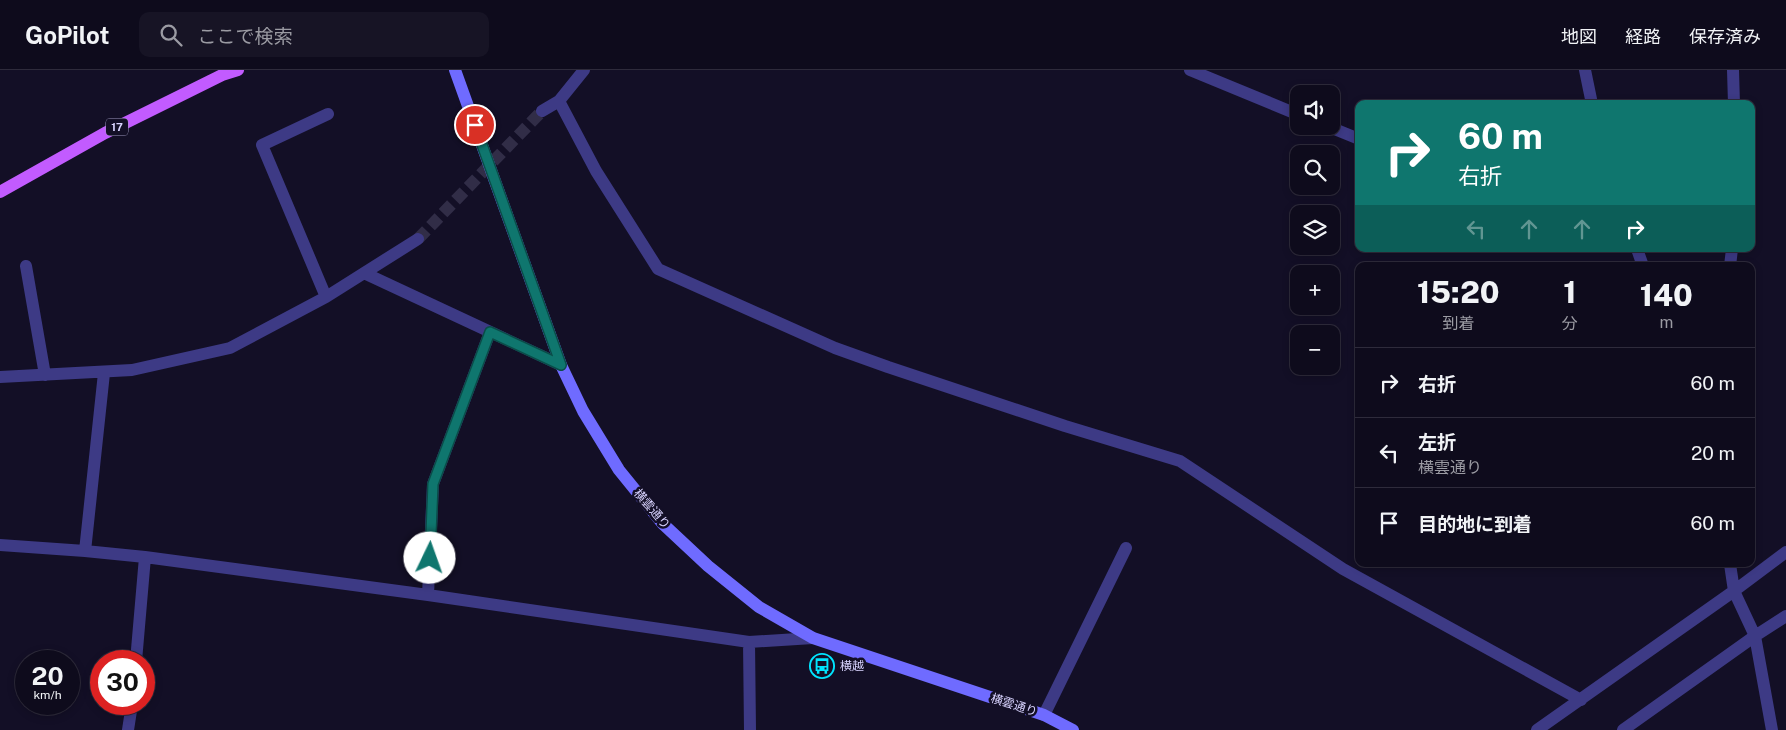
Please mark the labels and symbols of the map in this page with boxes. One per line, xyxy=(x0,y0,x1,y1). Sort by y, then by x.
pin xyxy=(454,104,496,146)
road number: 17 xyxy=(106,118,128,136)
street label: 横雲通り xyxy=(631,486,673,532)
position arrow xyxy=(403,531,455,583)
speed limit sign: 30 xyxy=(90,650,155,715)
bus stop icon: 横越 xyxy=(809,653,835,679)
place label: 横越 xyxy=(840,659,864,673)
street label: 横雲通り xyxy=(989,691,1039,719)

